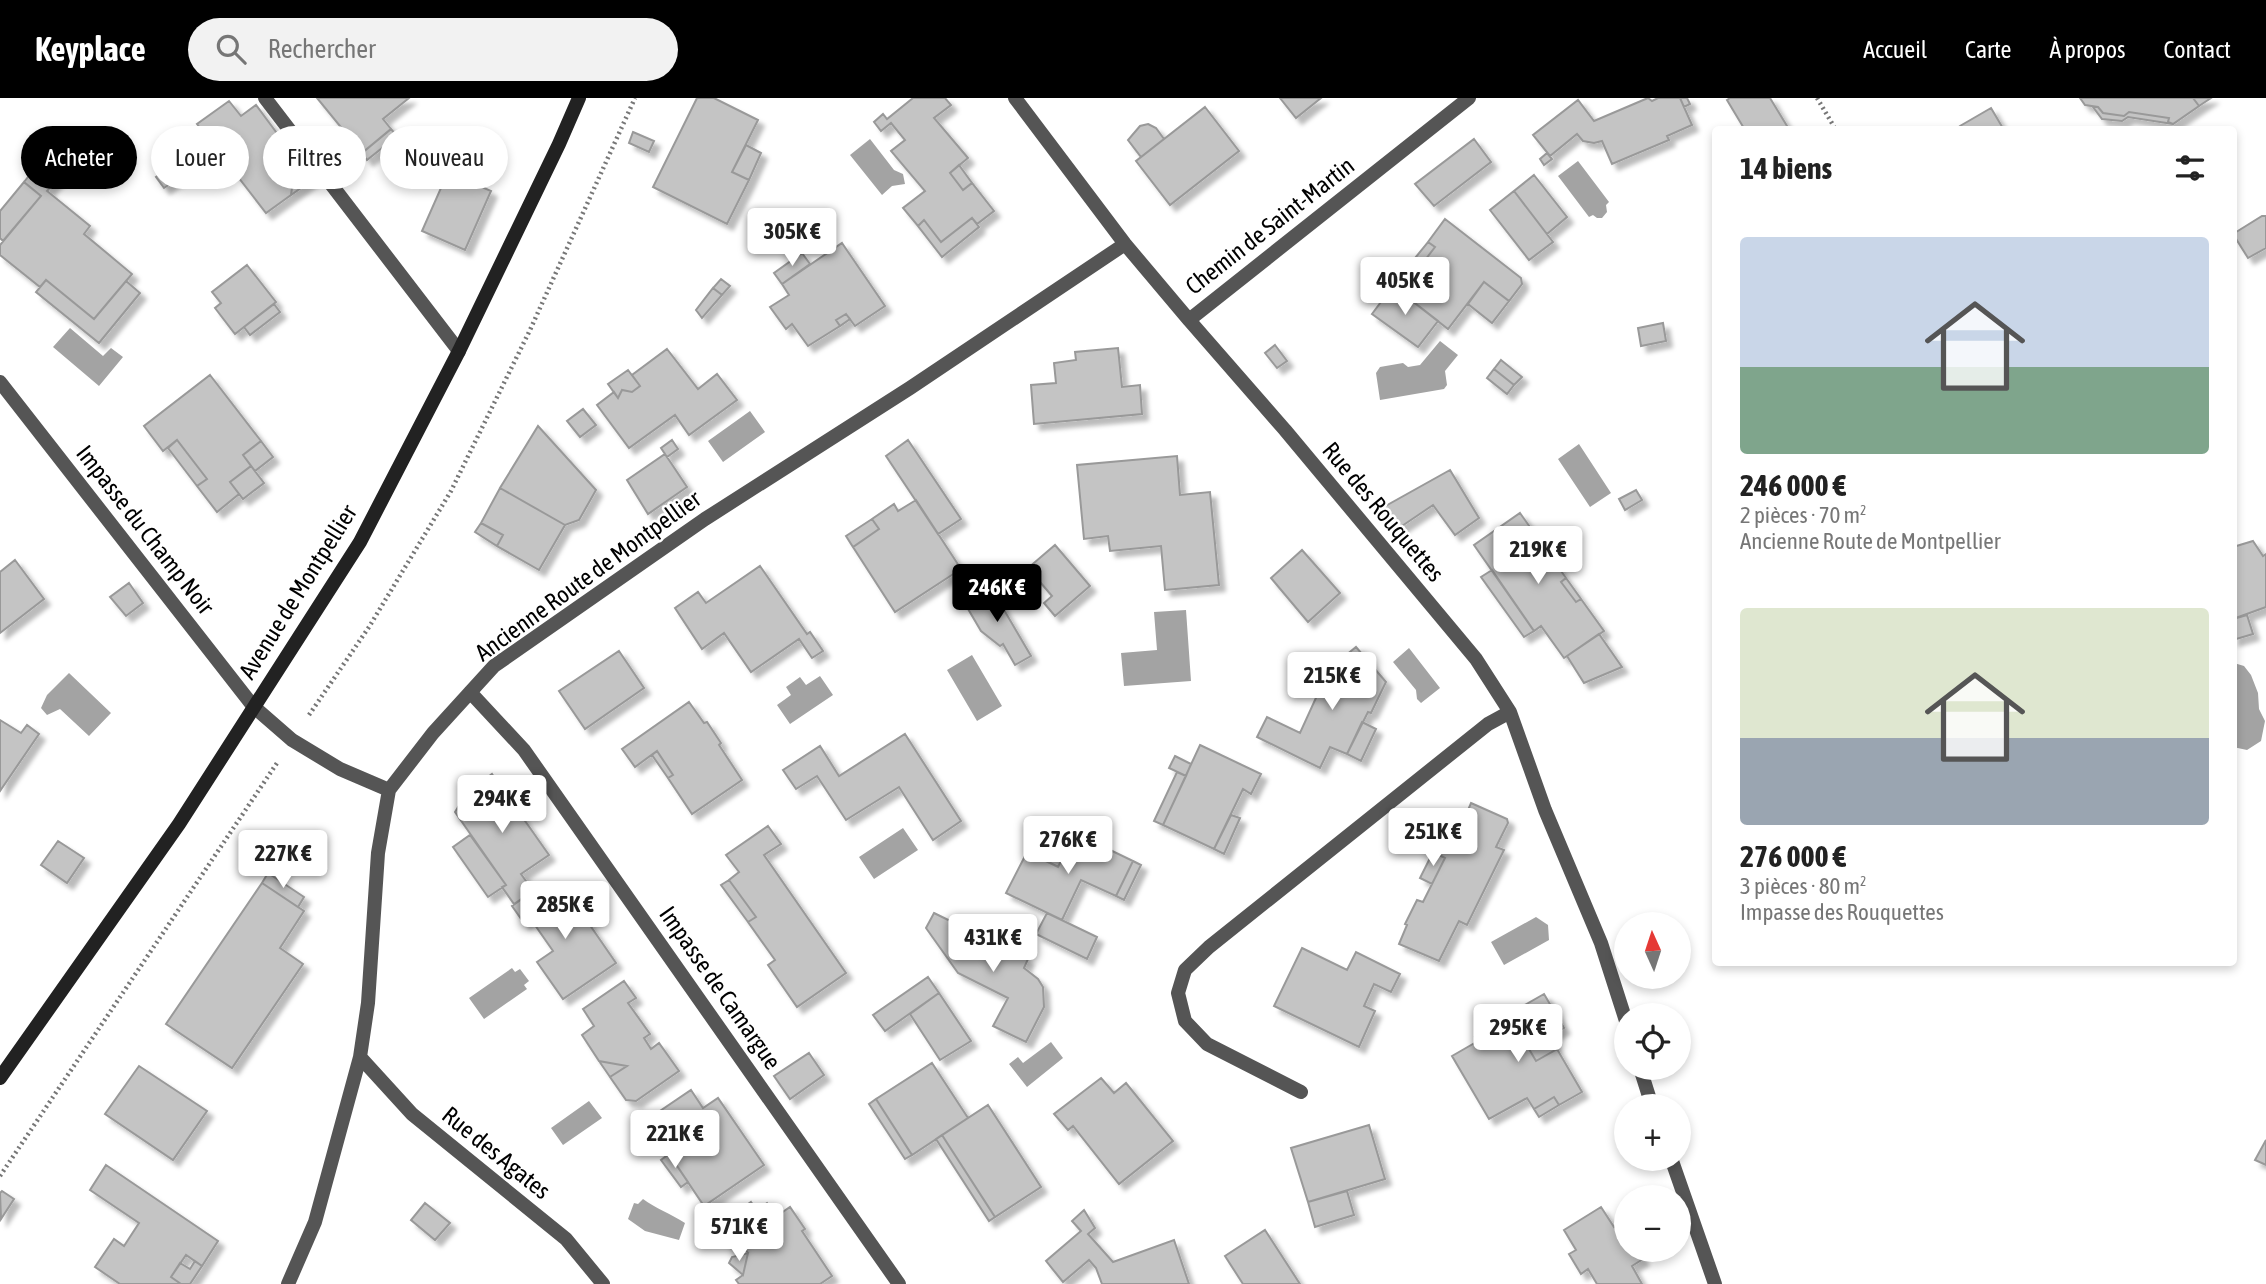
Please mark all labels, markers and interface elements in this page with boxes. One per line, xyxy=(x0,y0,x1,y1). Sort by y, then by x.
search box xyxy=(188,18,678,81)
text: Keyplace xyxy=(35,30,146,68)
icon: search xyxy=(212,30,250,68)
text: Rechercher xyxy=(268,34,376,64)
text: Accueil xyxy=(1863,36,1927,63)
text: Carte xyxy=(1965,36,2011,63)
text: À propos xyxy=(2049,36,2125,63)
text: Contact xyxy=(2163,36,2231,63)
chip: Acheter xyxy=(21,126,137,189)
chip: Louer xyxy=(151,126,249,189)
chip: Filtres xyxy=(263,126,366,189)
chip: Nouveau xyxy=(380,126,508,189)
icon: filters xyxy=(2171,149,2209,187)
text: 14 biens xyxy=(1740,151,1832,185)
street label: Chemin de Saint-Martin xyxy=(1180,152,1359,300)
pin: 305K € xyxy=(735,208,849,268)
text: 305K € xyxy=(763,218,821,244)
pin: 405K € xyxy=(1348,258,1462,317)
text: 405K € xyxy=(1376,267,1434,293)
icon: home xyxy=(1912,283,2038,409)
street label: Rue des Rouquettes xyxy=(1317,437,1449,587)
street label: Impasse du Champ Noir xyxy=(71,440,220,620)
text: 246 000 € xyxy=(1740,468,1846,502)
street label: Ancienne Route de Montpellier xyxy=(470,484,706,666)
street label: Avenue de Montpellier xyxy=(233,499,362,684)
text: 2 pièces · 70 m² xyxy=(1740,502,1867,528)
pin: 219K € xyxy=(1481,526,1595,586)
text: Ancienne Route de Montpellier xyxy=(1740,528,2001,554)
text: 219K € xyxy=(1509,536,1567,562)
pin: 246K € xyxy=(940,564,1054,624)
text: 246K € xyxy=(968,574,1026,600)
pin: 215K € xyxy=(1275,652,1389,712)
icon: home xyxy=(1912,654,2038,780)
text: 215K € xyxy=(1303,662,1361,688)
pin: 294K € xyxy=(445,776,559,835)
text: 294K € xyxy=(473,785,531,811)
pin: 251K € xyxy=(1376,808,1490,868)
pin: 276K € xyxy=(1011,816,1125,876)
text: 251K € xyxy=(1404,818,1462,844)
text: 276K € xyxy=(1039,826,1097,852)
pin: 227K € xyxy=(226,830,340,890)
text: 276 000 € xyxy=(1740,839,1846,873)
text: 227K € xyxy=(254,840,312,866)
text: 3 pièces · 80 m² xyxy=(1740,873,1867,899)
pin: 285K € xyxy=(508,882,622,941)
text: 285K € xyxy=(536,891,594,917)
text: Impasse des Rouquettes xyxy=(1740,899,1944,925)
street label: Impasse de Camargue xyxy=(654,901,787,1074)
north arrow xyxy=(1614,912,1690,989)
map controls xyxy=(1614,912,1691,1262)
pin: 431K € xyxy=(936,914,1050,974)
text: 431K € xyxy=(964,924,1022,950)
button: locate xyxy=(1614,1003,1691,1080)
pin: 295K € xyxy=(1461,1004,1575,1064)
text: 295K € xyxy=(1489,1014,1547,1040)
button: + xyxy=(1614,1094,1691,1171)
street label: Rue des Agates xyxy=(437,1101,556,1204)
pin: 221K € xyxy=(618,1110,732,1170)
text: 221K € xyxy=(646,1120,704,1146)
button: − xyxy=(1614,1185,1691,1262)
pin: 571K € xyxy=(682,1204,796,1263)
text: 571K € xyxy=(710,1213,768,1239)

